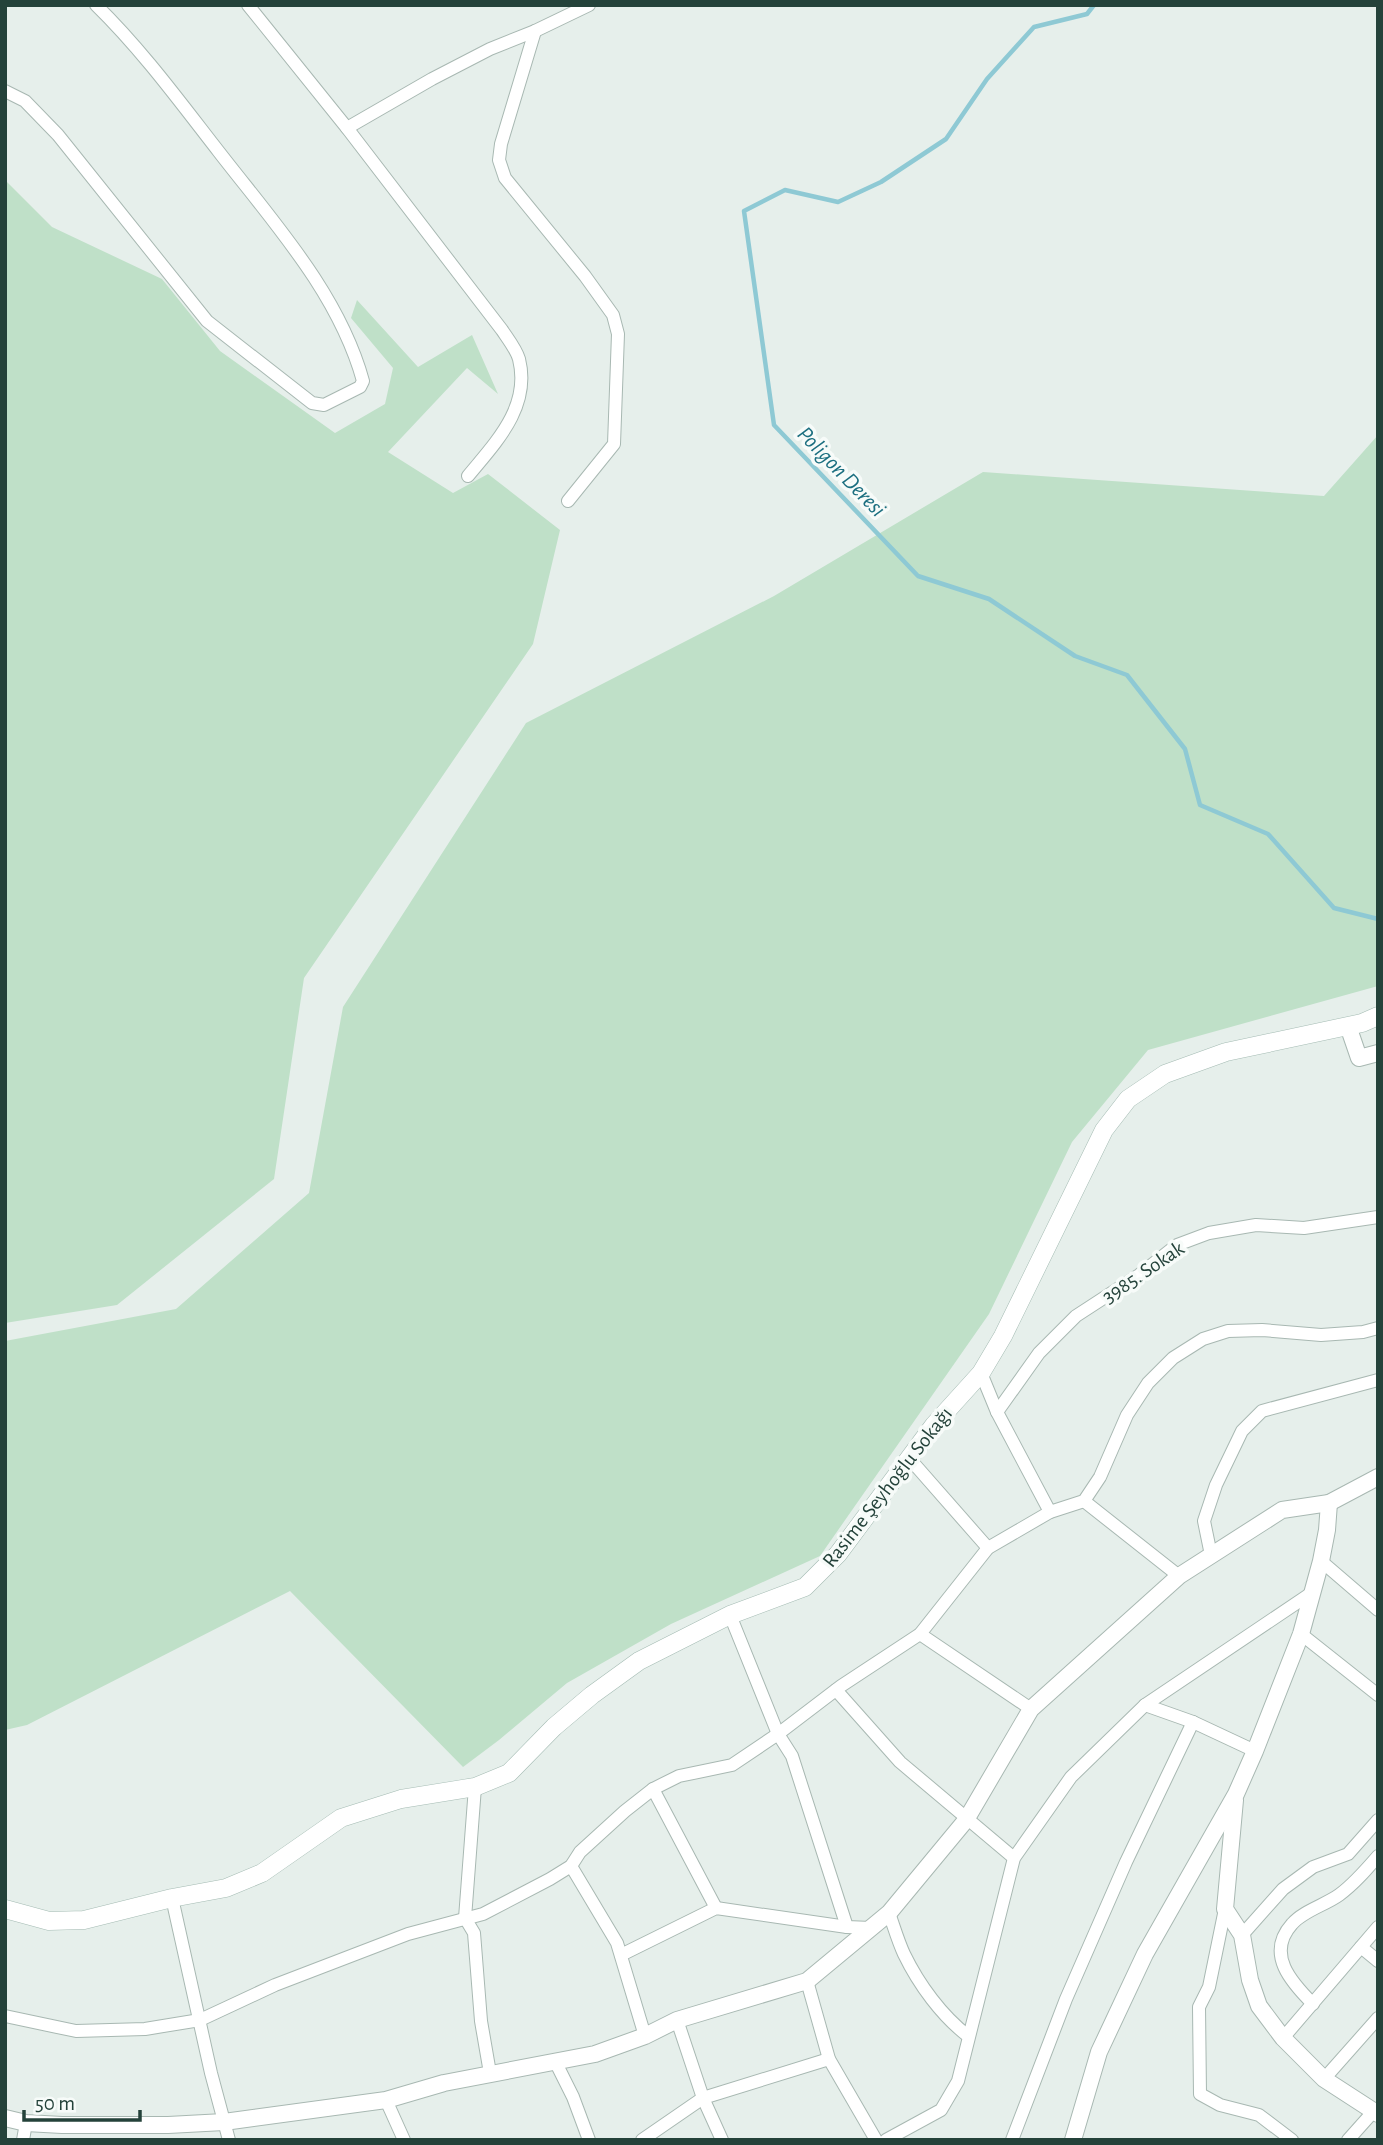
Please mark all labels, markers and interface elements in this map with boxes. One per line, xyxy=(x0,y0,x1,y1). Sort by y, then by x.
water label: Poligon Deresi xyxy=(792,422,889,522)
street label: 3985. Sokak xyxy=(1099,1237,1188,1307)
street label: Rasime Şeyhoğlu Sokağı xyxy=(819,1403,956,1571)
scale bar xyxy=(24,2078,140,2122)
text: 50 m xyxy=(35,2093,75,2114)

